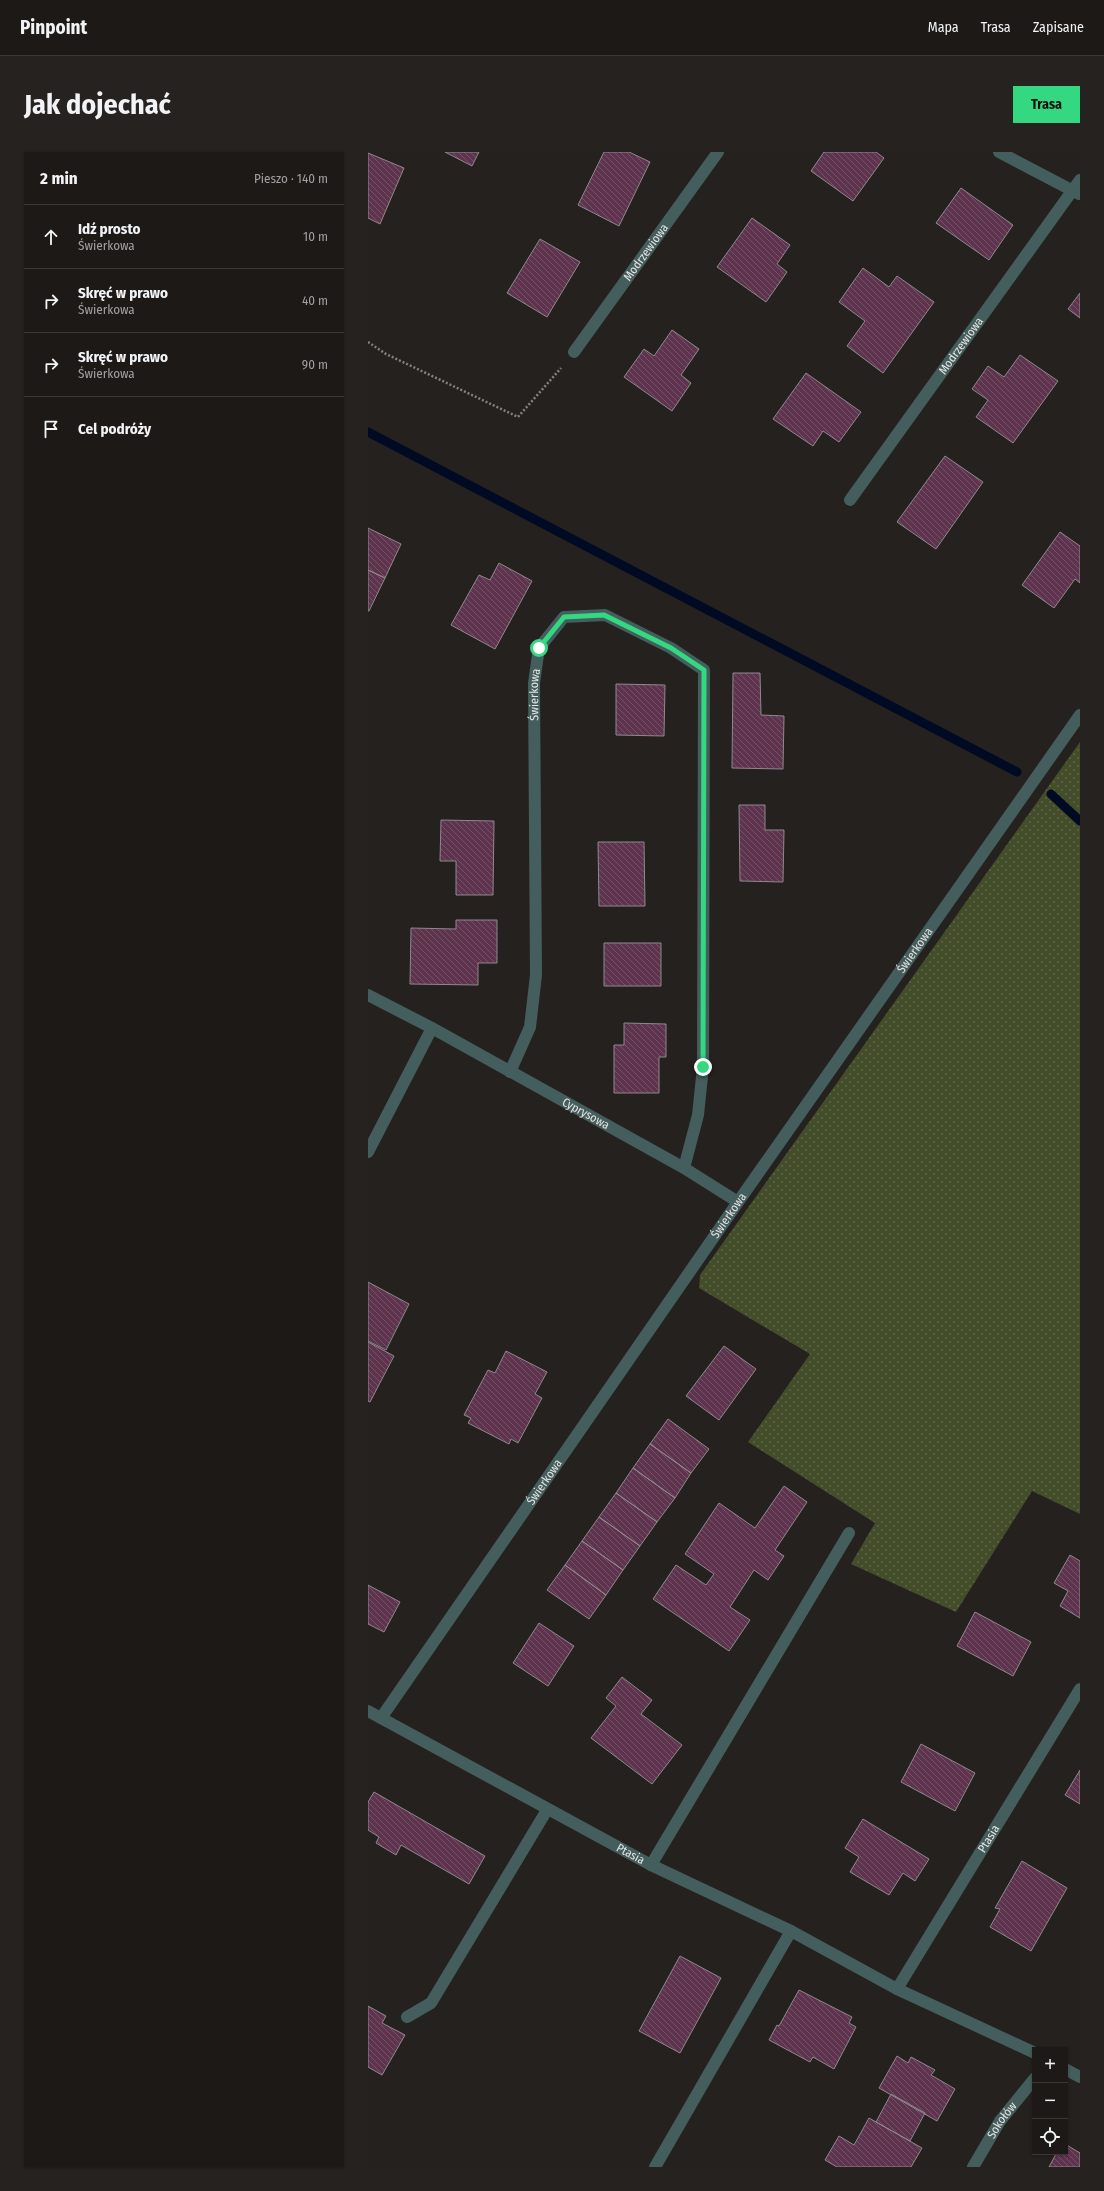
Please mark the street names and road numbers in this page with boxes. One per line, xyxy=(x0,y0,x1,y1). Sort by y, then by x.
street label: Modrzewiowa xyxy=(621,221,671,283)
street label: Modrzewiowa xyxy=(936,314,986,377)
street label: Świerkowa xyxy=(526,667,543,721)
street label: Świerkowa xyxy=(893,925,936,976)
street label: Cyprysowa xyxy=(560,1095,612,1132)
street label: Świerkowa xyxy=(707,1190,749,1241)
street label: Świerkowa xyxy=(523,1456,565,1508)
street label: Ptasia xyxy=(975,1822,1002,1855)
street label: Ptasia xyxy=(614,1841,647,1867)
street label: Sokołów xyxy=(984,2099,1020,2141)

